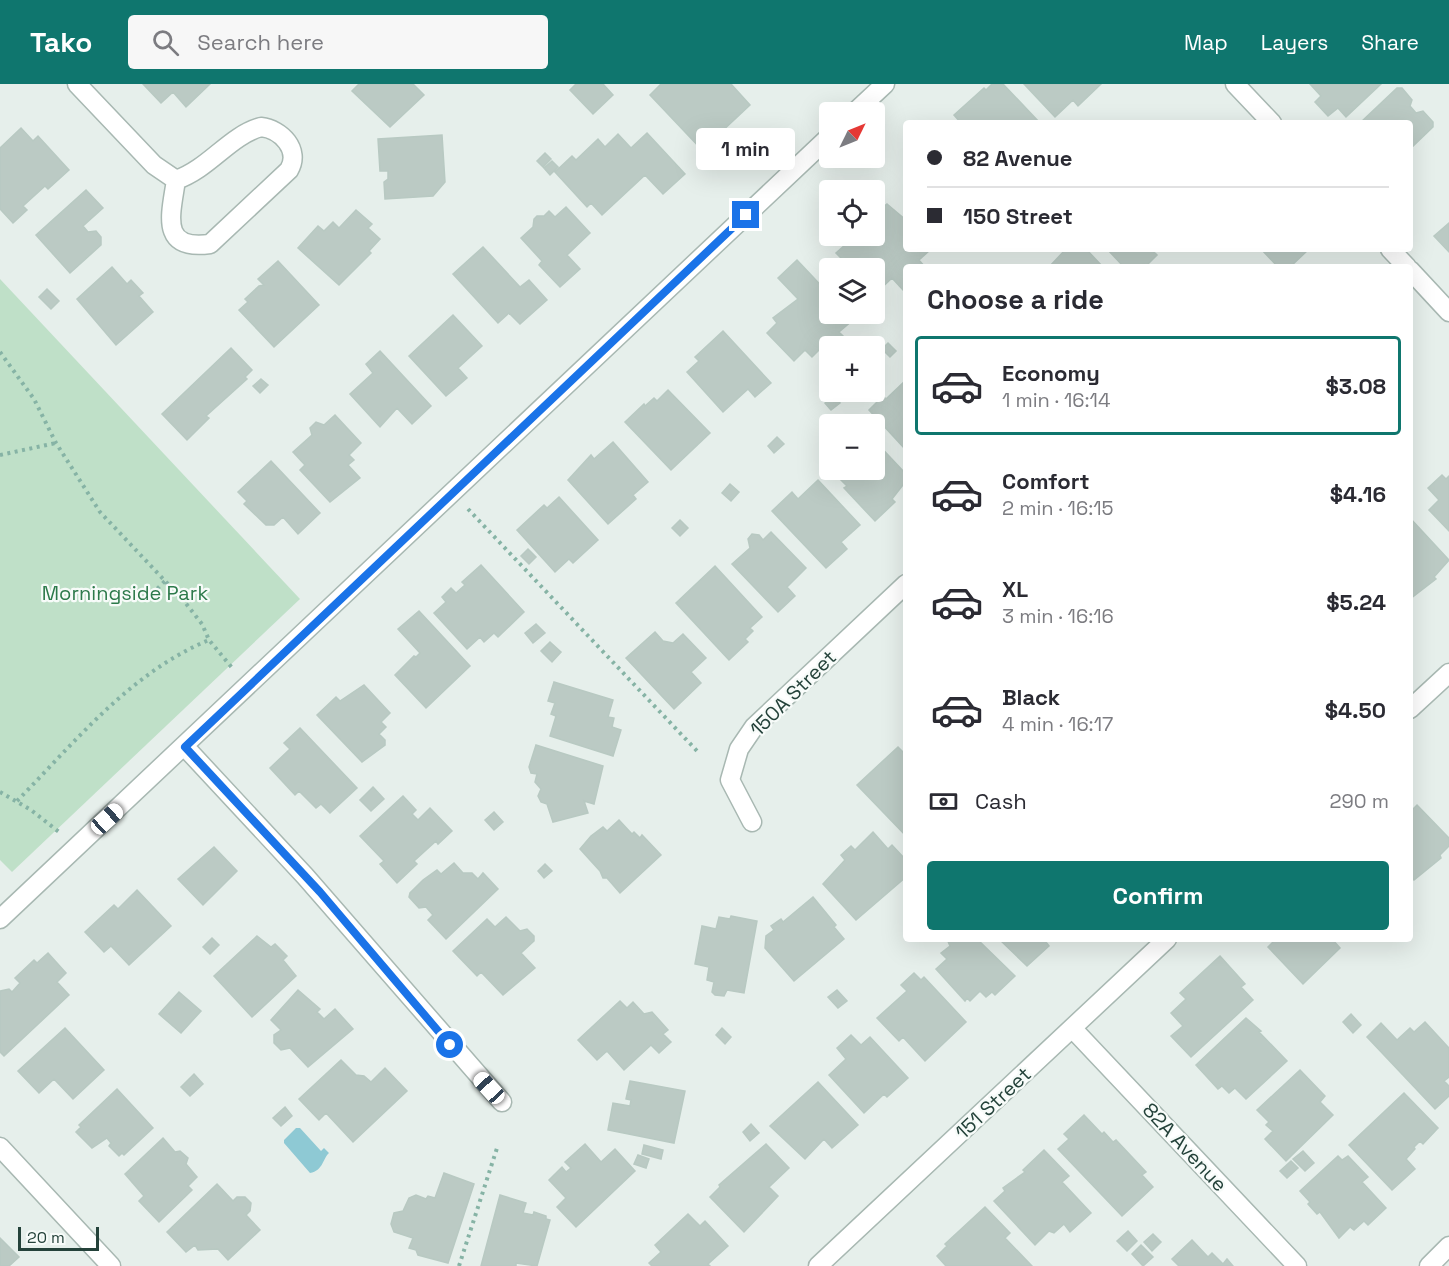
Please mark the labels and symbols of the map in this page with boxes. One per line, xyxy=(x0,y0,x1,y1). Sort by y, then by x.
north arrow xyxy=(819,102,885,168)
callout: 1 min xyxy=(696,128,795,170)
route end xyxy=(732,201,759,228)
park label: Morningside Park xyxy=(42,580,208,606)
street label: 150A Street xyxy=(744,644,842,742)
car xyxy=(88,800,126,838)
route start xyxy=(436,1031,463,1058)
street label: 151 Street xyxy=(950,1061,1036,1145)
car xyxy=(470,1069,508,1107)
street label: 82A Avenue xyxy=(1137,1097,1233,1197)
scale bar xyxy=(18,1224,99,1252)

